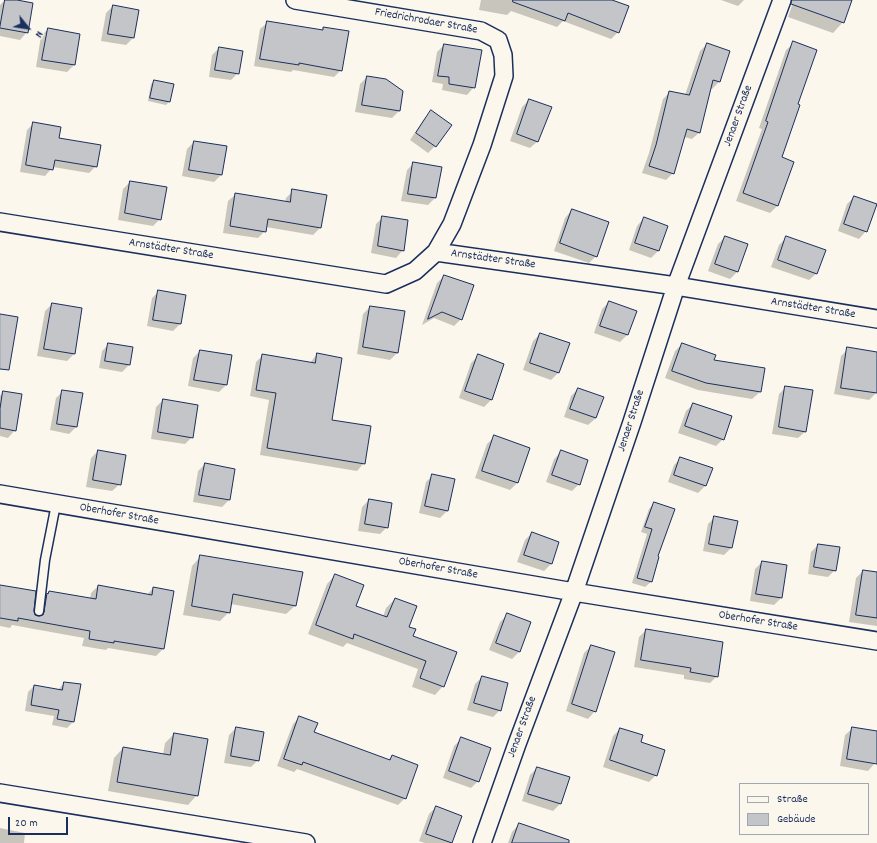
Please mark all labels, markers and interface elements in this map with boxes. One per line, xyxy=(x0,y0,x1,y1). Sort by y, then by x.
street label: Friedrichrodaer Straße xyxy=(373,6,479,38)
north arrow xyxy=(8,8,48,48)
text: N xyxy=(30,28,47,40)
street label: Jenaer Straße xyxy=(721,83,757,149)
street label: Arnstädter Straße xyxy=(128,236,214,264)
street label: Arnstädter Straße xyxy=(450,247,536,273)
street label: Arnstädter Straße xyxy=(770,295,856,323)
street label: Jenaer Straße xyxy=(615,388,649,454)
street label: Oberhofer Straße xyxy=(78,501,160,529)
street label: Oberhofer Straße xyxy=(397,555,479,583)
street label: Oberhofer Straße xyxy=(717,609,799,635)
street label: Jenaer Straße xyxy=(505,694,541,760)
legend xyxy=(739,783,869,835)
text: Straße xyxy=(777,791,808,808)
scale bar xyxy=(10,809,70,835)
text: Gebäude xyxy=(777,811,816,828)
text: 20 m xyxy=(15,815,38,832)

